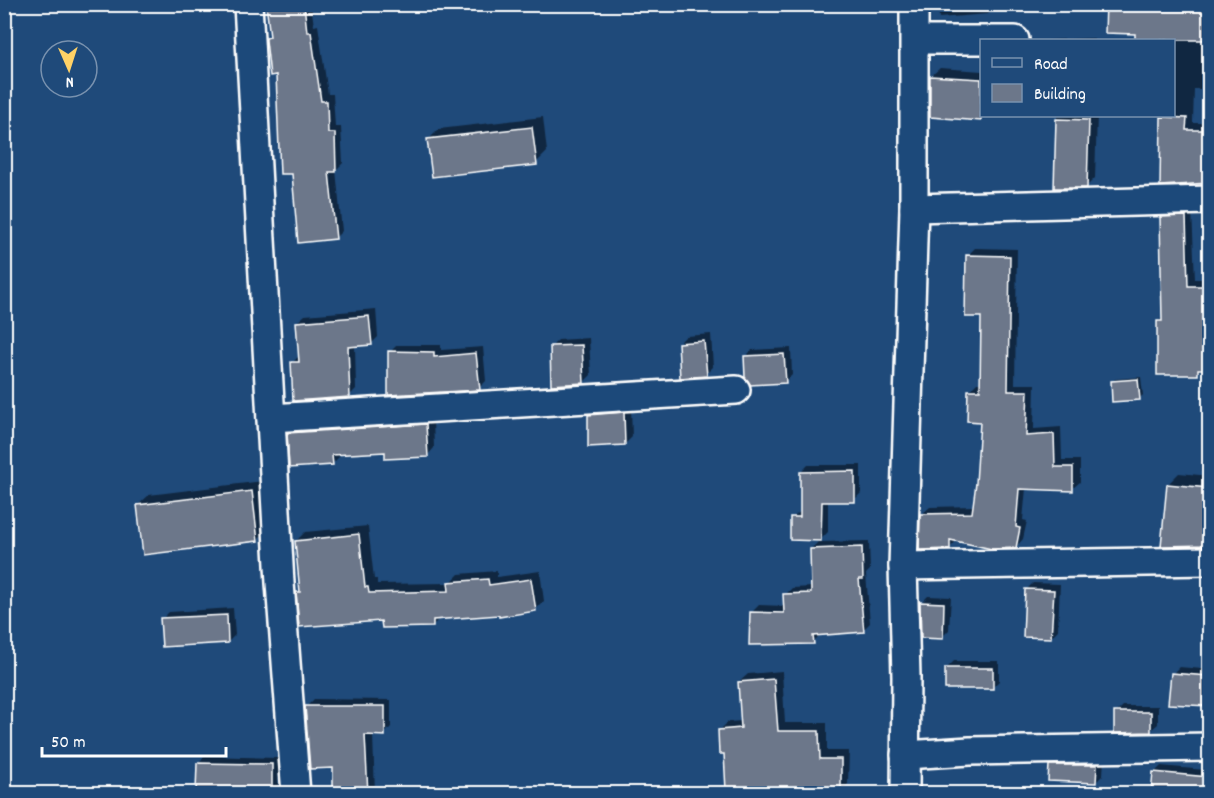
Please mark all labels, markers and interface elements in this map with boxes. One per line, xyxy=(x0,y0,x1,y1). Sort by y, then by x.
north arrow xyxy=(39,39,99,99)
legend xyxy=(980,39,1175,117)
text: Road xyxy=(1034,53,1068,78)
text: N xyxy=(65,70,74,93)
text: Building xyxy=(1034,83,1086,108)
scale bar xyxy=(42,720,226,758)
text: 50 m xyxy=(51,731,86,756)

